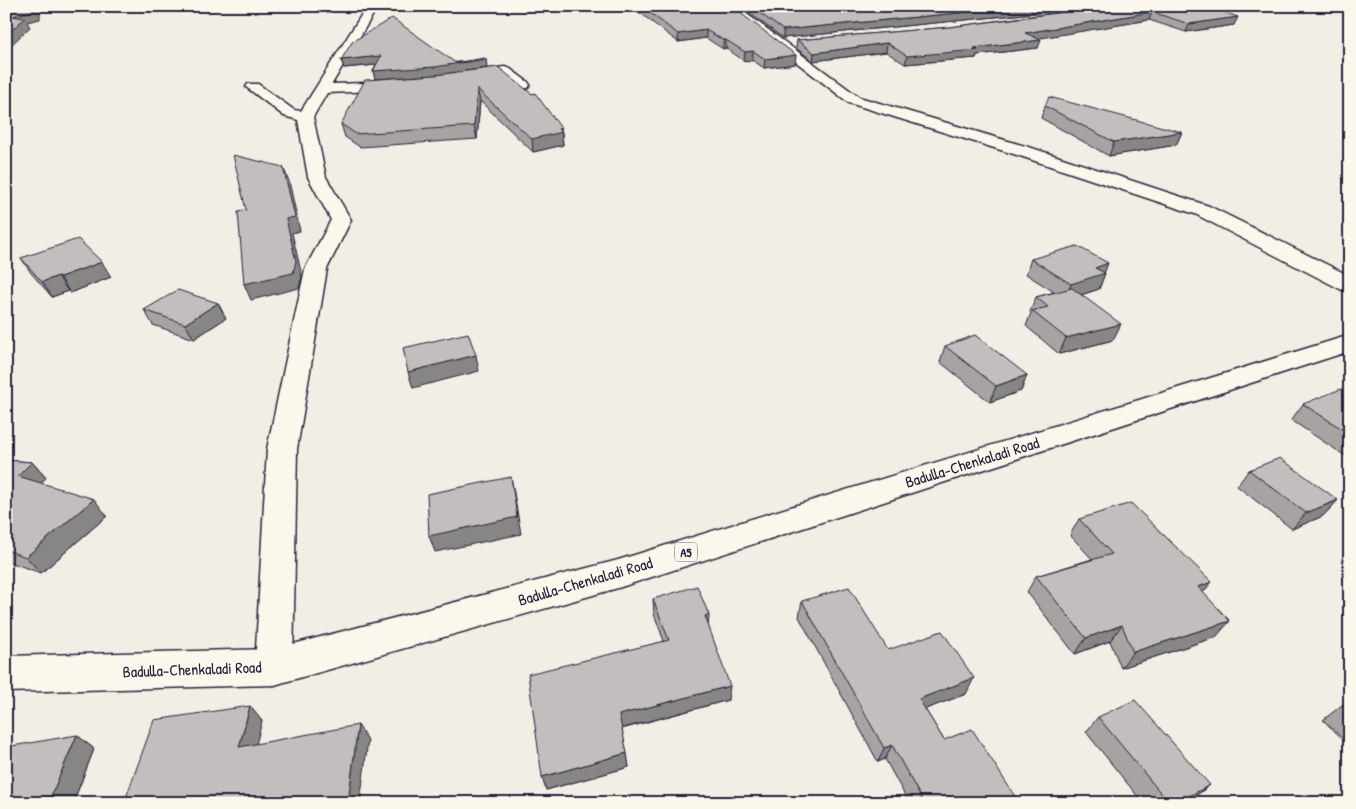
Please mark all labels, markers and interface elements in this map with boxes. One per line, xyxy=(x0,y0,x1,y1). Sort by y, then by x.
street label: Badulla-Chenkaladi Road xyxy=(902,431,1042,493)
road number: A5 xyxy=(675,542,697,562)
street label: Badulla-Chenkaladi Road xyxy=(515,551,655,611)
street label: Badulla-Chenkaladi Road xyxy=(122,656,262,682)

